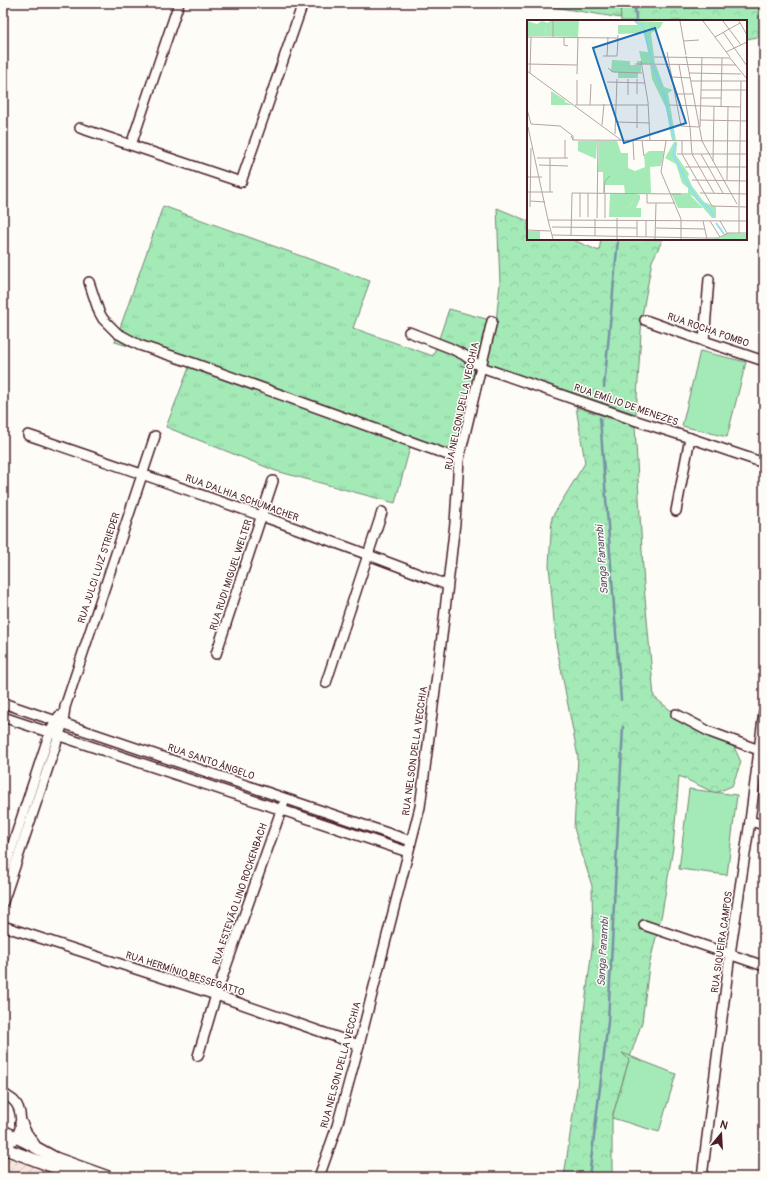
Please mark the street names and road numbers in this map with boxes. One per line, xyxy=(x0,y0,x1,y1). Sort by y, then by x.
street label: RUA ROCHA POMBO xyxy=(666,310,750,350)
street label: RUA NELSON DELLA VECCHIA xyxy=(443,341,482,471)
street label: RUA EMÍLIO DE MENEZES xyxy=(572,381,680,429)
street label: RUA DALHIA SCHUMACHER xyxy=(184,472,300,524)
street label: RUA JULCI LUIZ STRIEDER xyxy=(75,511,123,625)
street label: RUA RUDI MIGUEL WELTER xyxy=(207,518,255,632)
street label: RUA NELSON DELLA VECCHIA xyxy=(400,685,430,816)
street label: RUA SANTO ÂNGELO xyxy=(166,741,256,782)
street label: RUA ESTEVÃO LINO ROCKENBACH xyxy=(209,821,270,966)
street label: RUA SIQUEIRA CAMPOS xyxy=(709,890,735,994)
street label: RUA HERMÍNIO BESSEGATTO xyxy=(124,948,246,999)
street label: RUA NELSON DELLA VECCHIA xyxy=(318,1000,364,1130)

